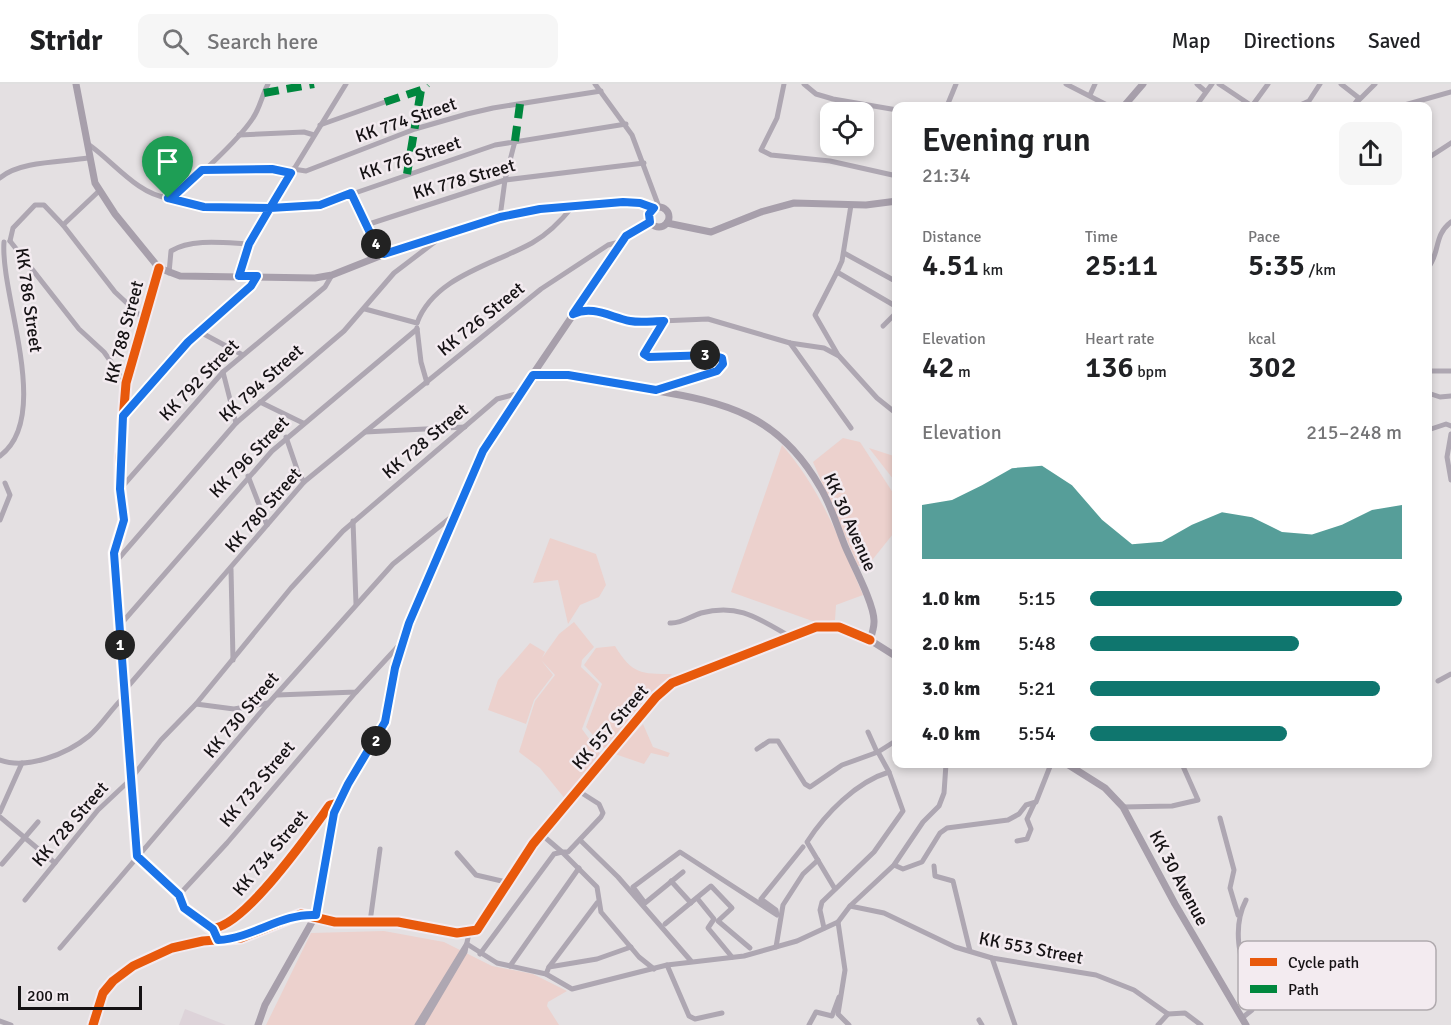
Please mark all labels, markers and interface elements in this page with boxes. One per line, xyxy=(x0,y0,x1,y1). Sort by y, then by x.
search box xyxy=(138,14,558,68)
text: Stridr xyxy=(30,24,102,58)
icon: search xyxy=(159,25,192,58)
text: Search here xyxy=(207,28,318,55)
text: Map xyxy=(1172,28,1210,54)
text: Directions xyxy=(1243,28,1335,54)
text: Saved xyxy=(1368,28,1421,54)
street label: KK 774 Street xyxy=(353,92,459,148)
map controls xyxy=(820,102,874,156)
button: locate xyxy=(820,102,874,156)
text: Evening run xyxy=(922,120,1091,161)
button: share xyxy=(1339,122,1402,185)
street label: KK 776 Street xyxy=(356,131,464,185)
pin xyxy=(142,136,193,198)
icon: arrive xyxy=(151,145,184,178)
street label: KK 778 Street xyxy=(410,154,518,204)
text: 21:34 xyxy=(922,163,971,188)
text: Distance xyxy=(922,227,982,247)
text: Time xyxy=(1085,227,1118,247)
text: Pace xyxy=(1248,227,1280,247)
pin: 4 xyxy=(361,229,391,259)
text: 4 xyxy=(372,234,380,254)
street label: KK 786 Street xyxy=(11,246,47,354)
text: 4.51 xyxy=(922,247,979,284)
text: 25:11 xyxy=(1085,247,1158,284)
text: 5:35 xyxy=(1248,247,1305,284)
text: km xyxy=(979,260,1003,280)
text: /km xyxy=(1305,260,1336,280)
street label: KK 726 Street xyxy=(433,277,529,361)
street label: KK 788 Street xyxy=(100,278,148,386)
text: Elevation xyxy=(922,329,986,349)
text: Heart rate xyxy=(1085,329,1154,349)
text: kcal xyxy=(1248,329,1276,349)
street label: KK 792 Street xyxy=(154,334,244,426)
street label: KK 794 Street xyxy=(214,340,308,426)
pin: 3 xyxy=(690,340,720,370)
text: 3 xyxy=(701,345,709,365)
text: 42 xyxy=(922,349,954,386)
text: 136 xyxy=(1085,349,1134,386)
text: 302 xyxy=(1248,349,1297,386)
text: m xyxy=(954,362,971,382)
text: bpm xyxy=(1134,362,1167,382)
street label: KK 728 Street xyxy=(378,399,472,483)
street label: KK 796 Street xyxy=(204,411,294,503)
text: Elevation xyxy=(922,420,1002,445)
text: 215–248 m xyxy=(1306,420,1402,445)
street label: KK 780 Street xyxy=(220,463,306,557)
street label: KK 30 Avenue xyxy=(819,470,881,574)
text: 1.0 km xyxy=(922,586,980,611)
text: 5:15 xyxy=(1018,586,1056,611)
pin: 1 xyxy=(105,630,135,660)
text: 2.0 km xyxy=(922,631,980,656)
text: 5:48 xyxy=(1018,631,1056,656)
text: 1 xyxy=(116,635,124,655)
street label: KK 730 Street xyxy=(199,668,283,762)
text: 3.0 km xyxy=(922,676,980,701)
text: 5:21 xyxy=(1018,676,1056,701)
street label: KK 557 Street xyxy=(567,680,653,774)
text: 4.0 km xyxy=(922,721,980,746)
text: 5:54 xyxy=(1018,721,1056,746)
pin: 2 xyxy=(361,726,391,756)
text: 2 xyxy=(372,731,380,751)
street label: KK 732 Street xyxy=(215,737,299,831)
street label: KK 728 Street xyxy=(27,777,113,871)
street label: KK 734 Street xyxy=(228,806,312,900)
street label: KK 30 Avenue xyxy=(1145,826,1213,930)
street label: KK 553 Street xyxy=(977,927,1085,969)
legend xyxy=(1238,941,1436,1010)
text: Cycle path xyxy=(1288,953,1359,973)
text: Path xyxy=(1288,980,1319,1000)
scale bar xyxy=(18,983,142,1010)
text: 200 m xyxy=(27,986,69,1006)

